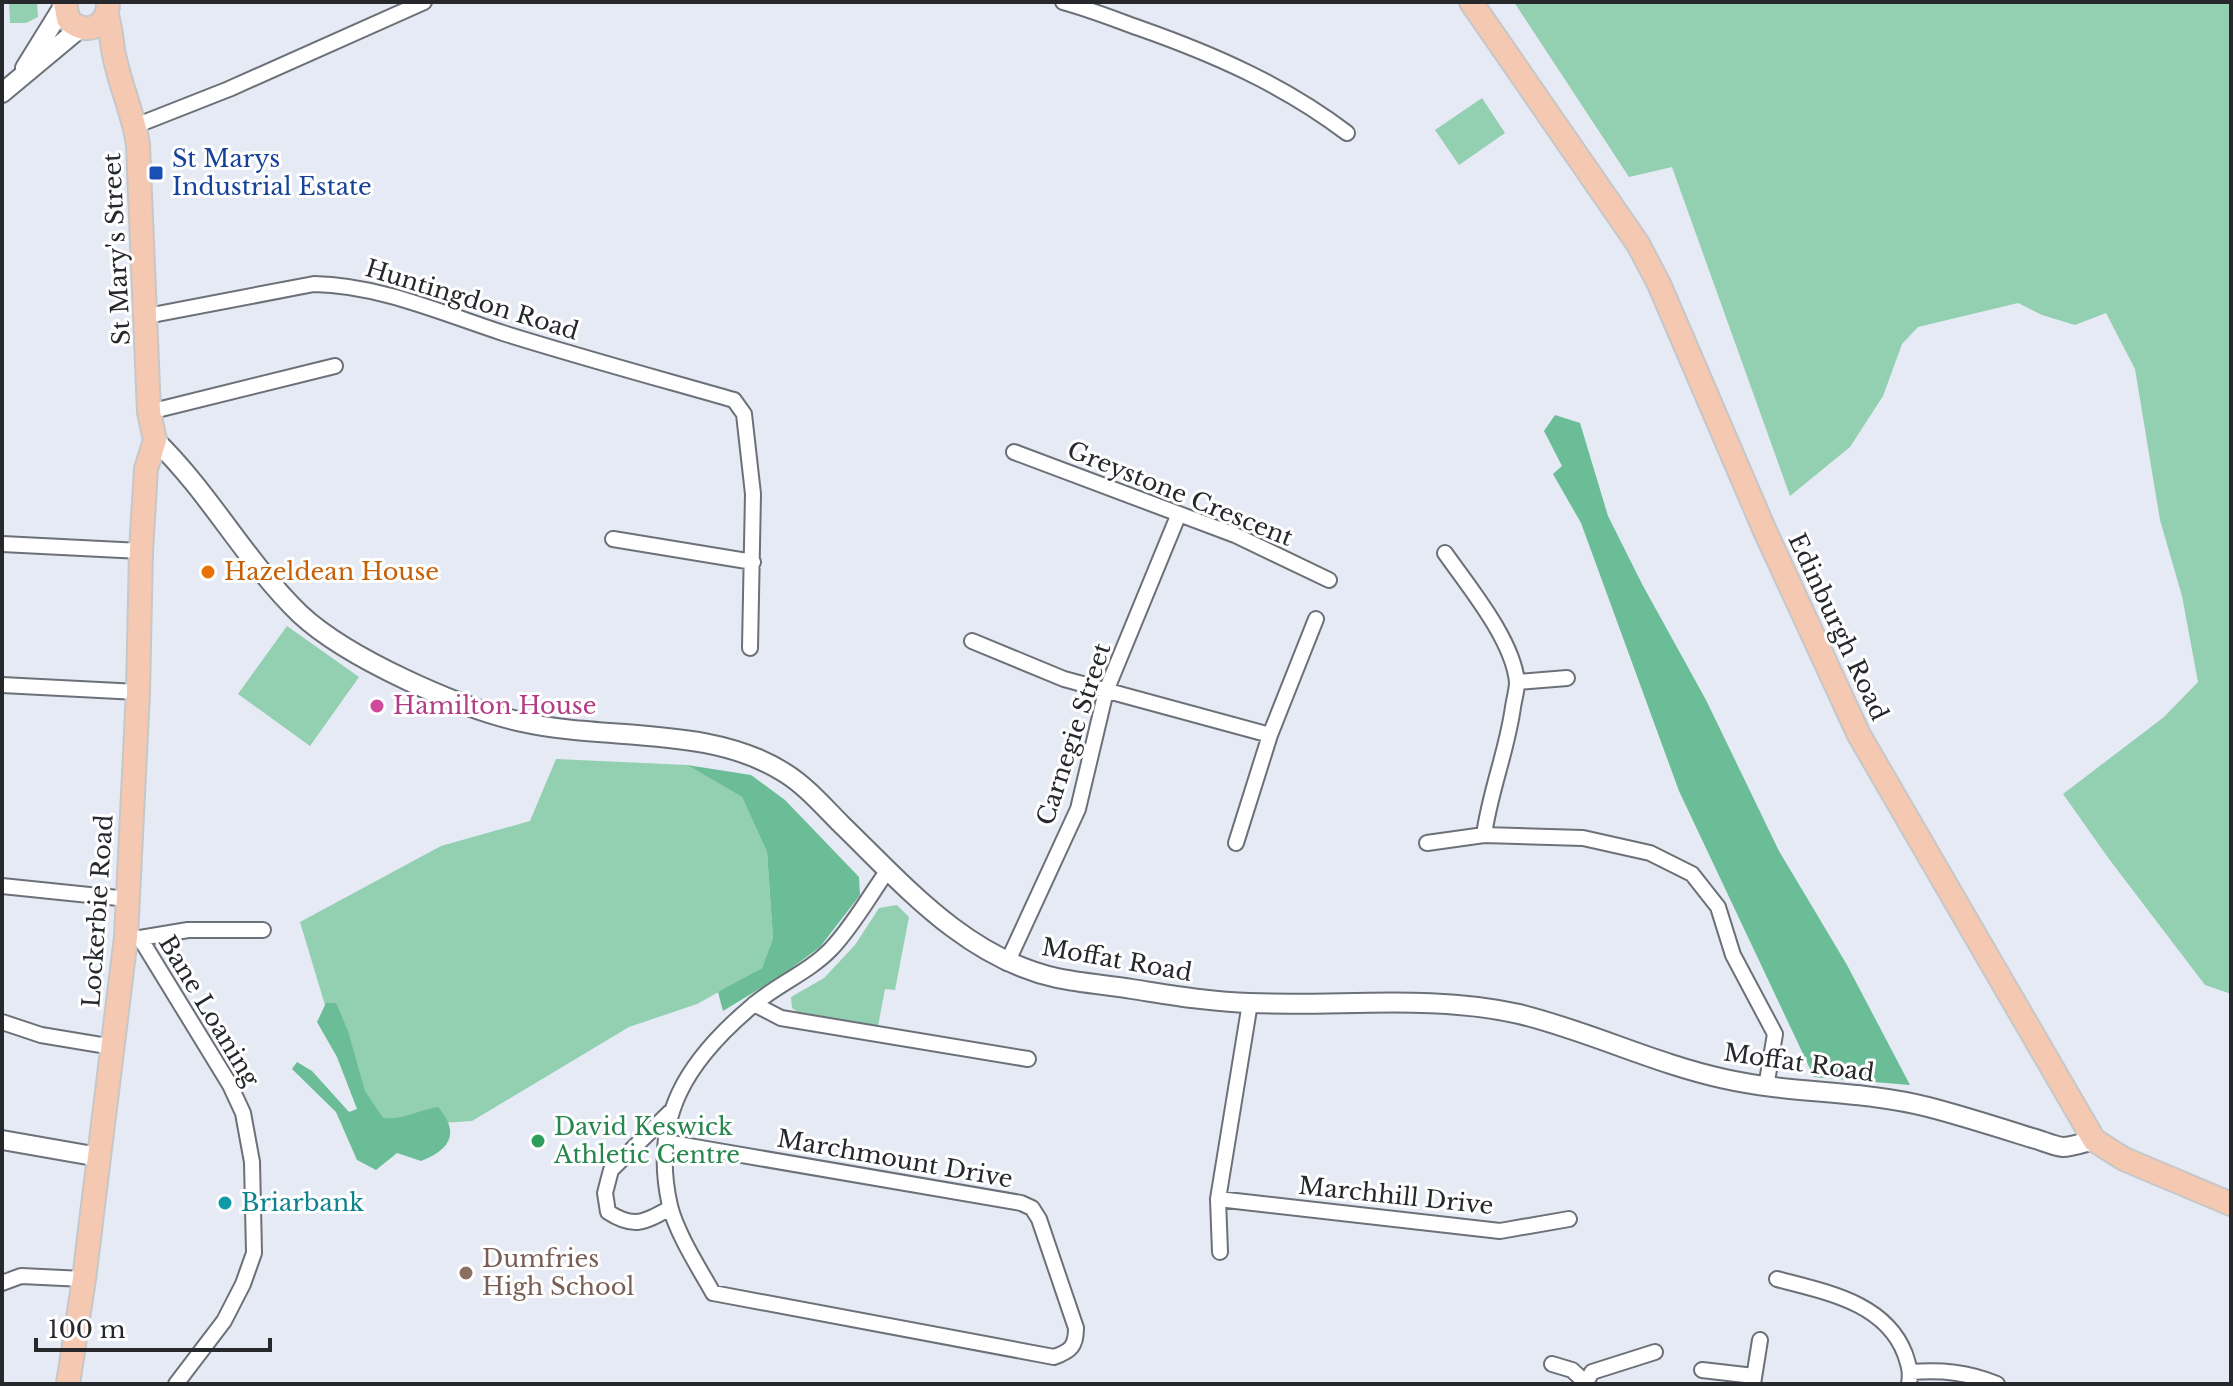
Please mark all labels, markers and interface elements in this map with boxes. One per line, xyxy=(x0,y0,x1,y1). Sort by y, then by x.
place label: St Marys Industrial Estate xyxy=(172,144,372,201)
street label: St Mary's Street xyxy=(97,152,136,346)
marker: St Marys Industrial Estate xyxy=(147,164,165,182)
street label: Huntingdon Road xyxy=(362,253,582,346)
street label: Greystone Crescent xyxy=(1063,435,1297,552)
street label: Edinburgh Road xyxy=(1782,529,1895,725)
place label: Hazeldean House xyxy=(224,557,439,586)
marker: Hazeldean House xyxy=(199,563,217,581)
street label: Carnegie Street xyxy=(1030,639,1117,829)
place label: Hamilton House xyxy=(393,691,596,720)
marker: Hamilton House xyxy=(368,697,386,715)
street label: Lockerbie Road xyxy=(76,813,119,1008)
street label: Bane Loaning xyxy=(153,930,266,1092)
street label: Moffat Road xyxy=(1040,932,1194,987)
street label: Moffat Road xyxy=(1722,1038,1876,1087)
place label: David Keswick Athletic Centre xyxy=(553,1112,740,1169)
street label: Marchmount Drive xyxy=(775,1124,1015,1194)
marker: David Keswick Athletic Centre xyxy=(529,1132,547,1150)
street label: Marchhill Drive xyxy=(1297,1171,1495,1220)
place label: Briarbank xyxy=(241,1188,364,1217)
marker: Briarbank xyxy=(216,1194,234,1212)
place label: Dumfries High School xyxy=(482,1244,634,1301)
marker: Dumfries High School xyxy=(457,1264,475,1282)
scale bar xyxy=(36,1302,270,1352)
text: 100 m xyxy=(48,1315,126,1344)

